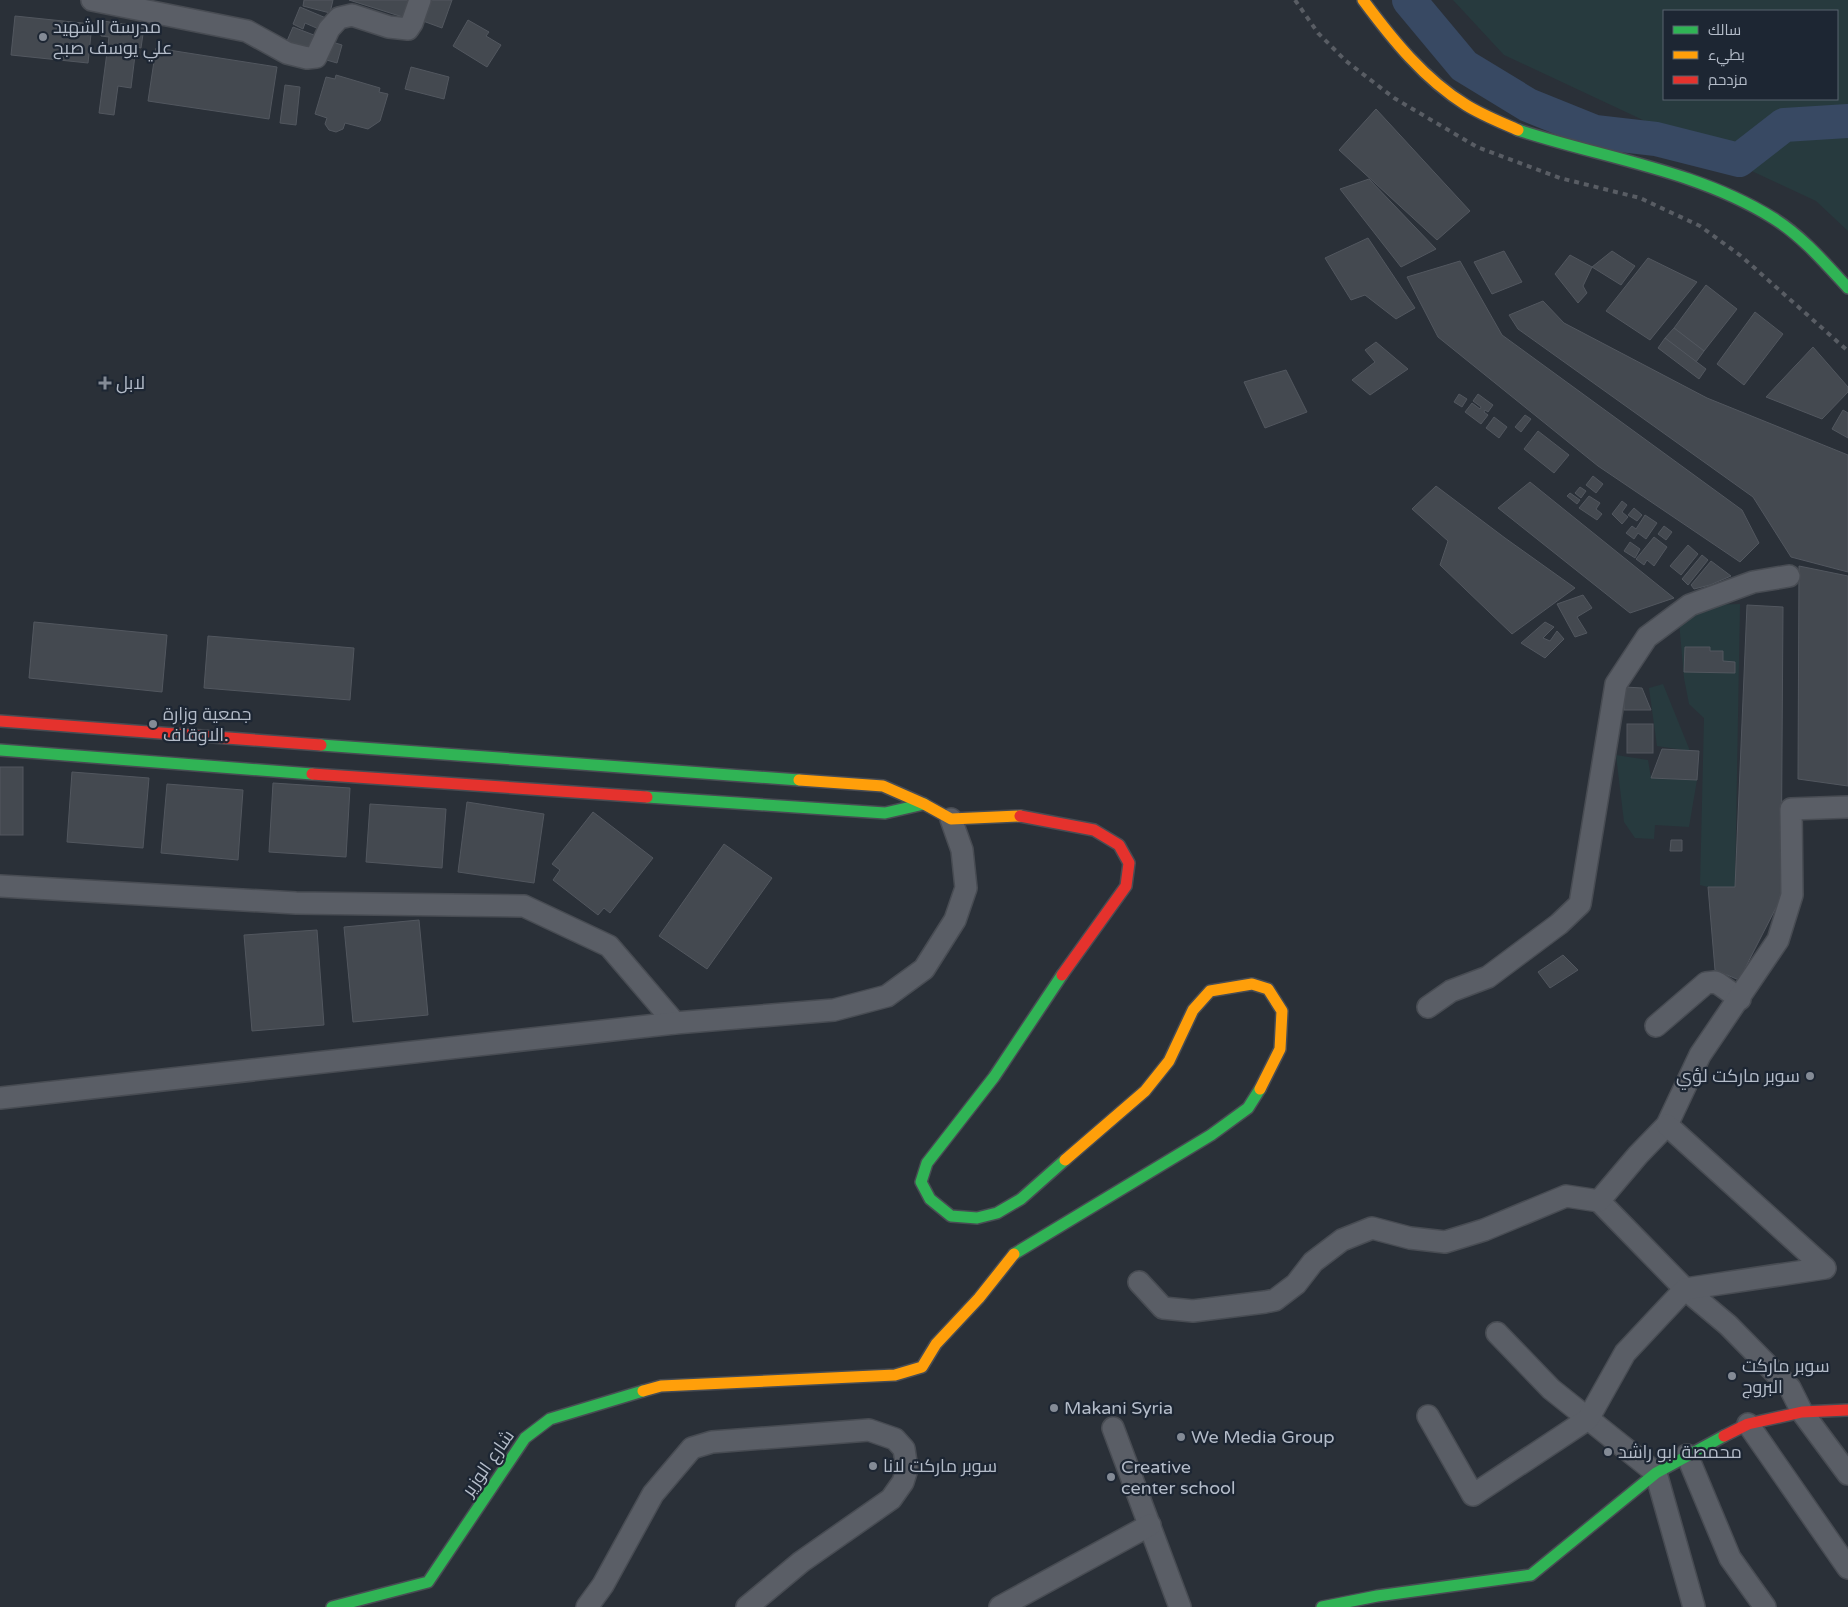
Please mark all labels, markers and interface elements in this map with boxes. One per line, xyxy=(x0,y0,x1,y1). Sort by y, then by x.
legend xyxy=(1663,10,1838,100)
place label: مدرسة الشهيد علي يوسف صبح xyxy=(53,16,172,62)
text: سالك xyxy=(1708,21,1741,39)
marker: مدرسة الشهيد علي يوسف صبح xyxy=(37,31,49,43)
text: بطيء xyxy=(1708,46,1745,67)
text: مزدحم xyxy=(1708,71,1748,90)
place label: لابل xyxy=(116,372,145,394)
marker: لابل xyxy=(98,376,112,390)
place label: جمعية وزارة الاوقاف. xyxy=(163,703,252,746)
marker: جمعية وزارة الاوقاف. xyxy=(147,718,159,730)
place label: سوبر ماركت لؤي xyxy=(1676,1065,1800,1090)
marker: سوبر ماركت لؤي xyxy=(1804,1070,1816,1082)
place label: سوبر ماركت البروج xyxy=(1742,1355,1830,1399)
marker: سوبر ماركت البروج xyxy=(1726,1370,1738,1382)
place label: Makani Syria xyxy=(1064,1397,1173,1419)
marker: Makani Syria xyxy=(1048,1402,1060,1414)
street label: شارع الوزير xyxy=(457,1426,520,1502)
place label: We Media Group xyxy=(1191,1426,1335,1448)
marker: We Media Group xyxy=(1175,1431,1187,1443)
place label: محمصة ابو راشد xyxy=(1618,1441,1742,1463)
marker: محمصة ابو راشد xyxy=(1602,1446,1614,1458)
place label: سوبر ماركت لانا xyxy=(883,1455,997,1477)
place label: Creative center school xyxy=(1121,1456,1236,1499)
marker: سوبر ماركت لانا xyxy=(867,1460,879,1472)
marker: Creative center school xyxy=(1105,1471,1117,1483)

